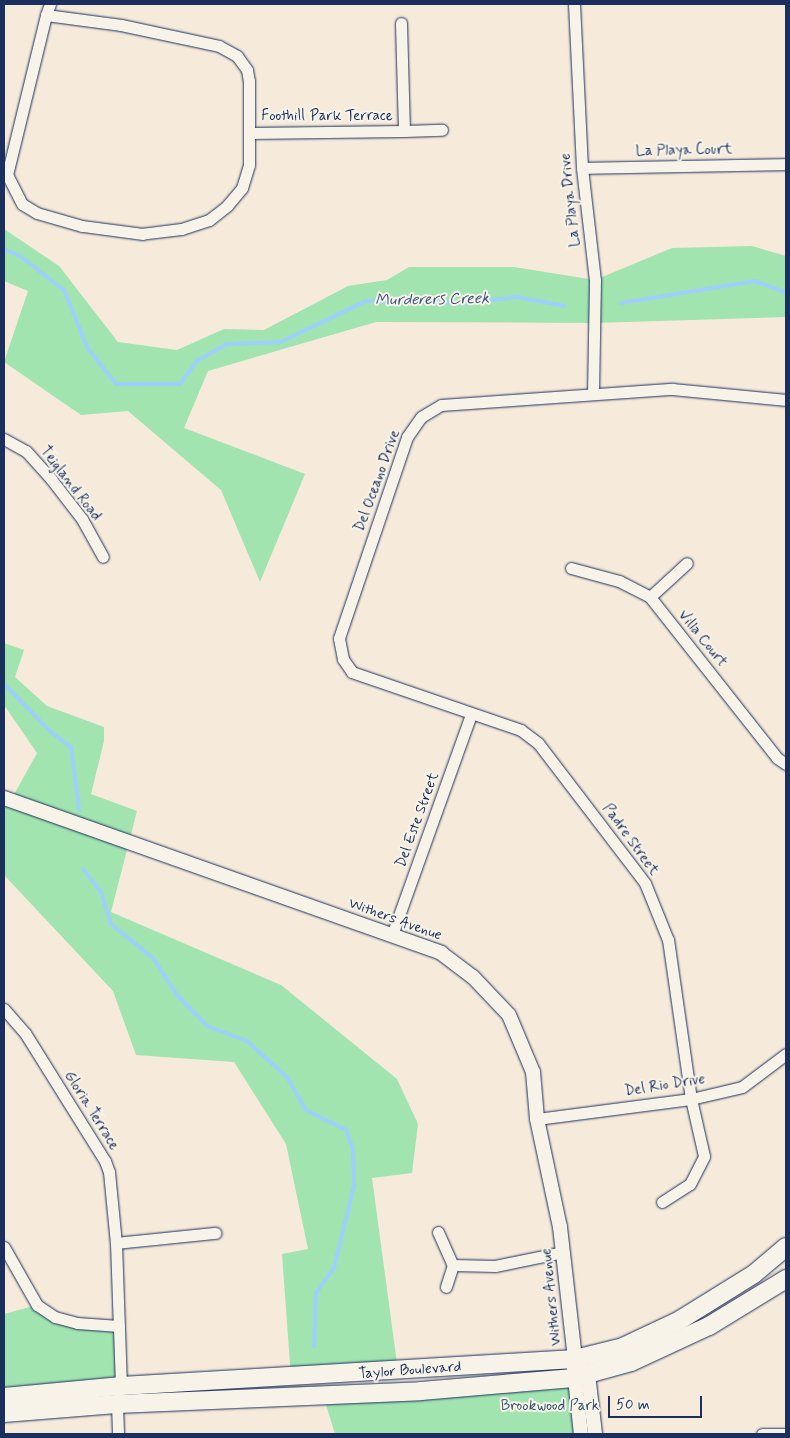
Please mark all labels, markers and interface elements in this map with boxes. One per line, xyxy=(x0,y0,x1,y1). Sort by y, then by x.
street label: Foothill Park Terrace xyxy=(263,108,391,126)
street label: La Playa Court xyxy=(636,141,732,161)
street label: La Playa Drive xyxy=(557,153,585,247)
water label: Murderers Creek xyxy=(375,289,489,311)
street label: Del Oceano Drive xyxy=(351,427,405,535)
street label: Teigland Road xyxy=(35,443,105,525)
street label: Villa Court xyxy=(674,607,730,671)
street label: Del Este Street xyxy=(393,771,443,869)
street label: Padre Street xyxy=(598,801,662,879)
street label: Withers Avenue xyxy=(344,894,446,946)
street label: Gloria Terrace xyxy=(59,1068,123,1154)
street label: Del Rio Drive xyxy=(624,1071,706,1101)
street label: Withers Avenue xyxy=(538,1246,566,1348)
street label: Taylor Boulevard xyxy=(359,1359,461,1383)
scale bar xyxy=(610,1386,704,1418)
text: 50 m xyxy=(616,1395,650,1415)
park label: Brookwood Park xyxy=(501,1398,599,1416)

